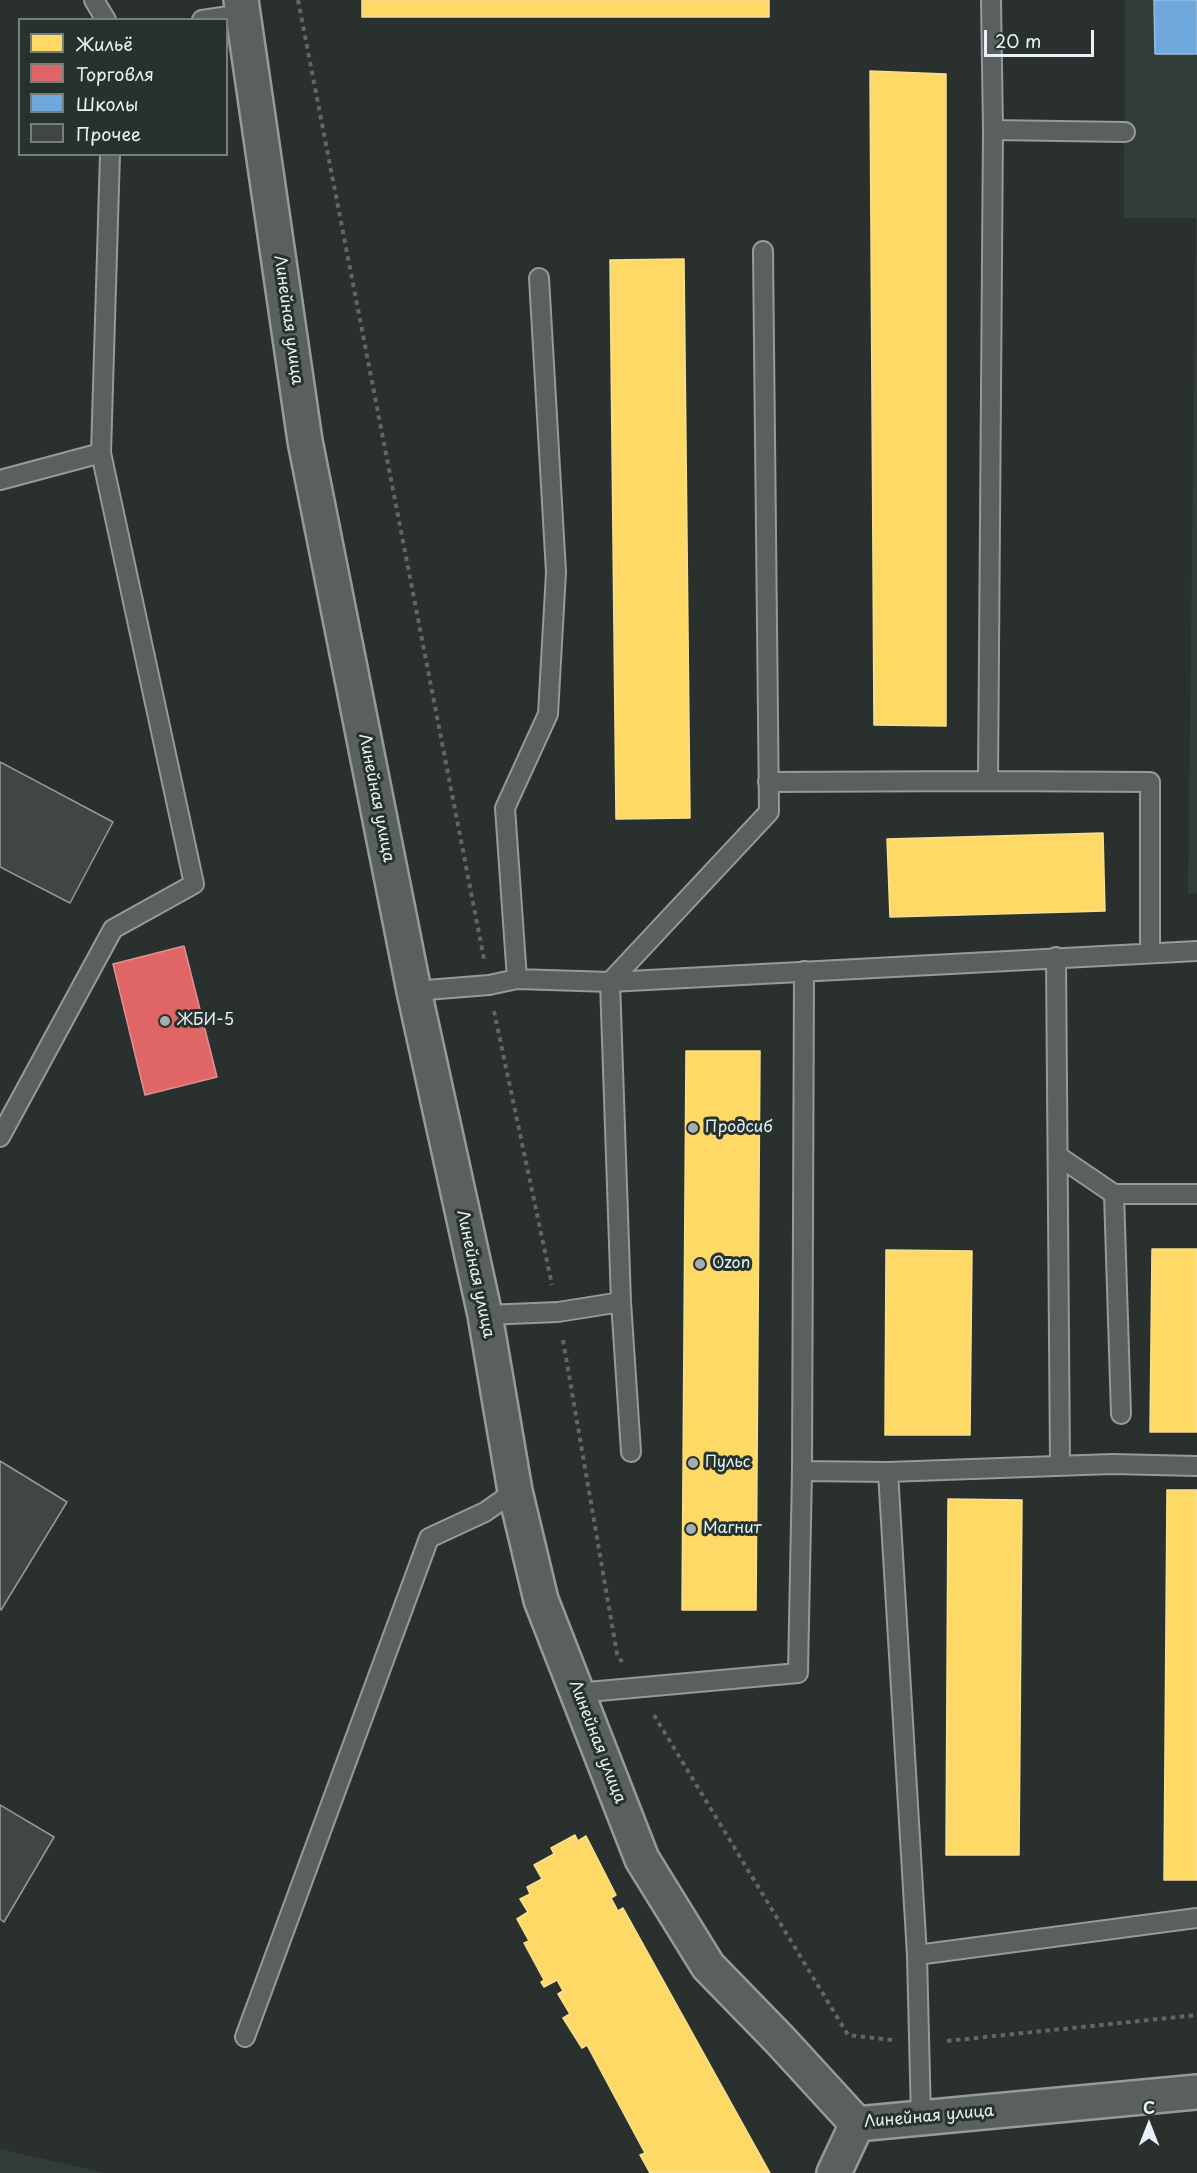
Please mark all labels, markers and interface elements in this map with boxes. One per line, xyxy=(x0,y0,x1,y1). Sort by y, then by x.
legend xyxy=(18,18,228,156)
scale bar xyxy=(987,18,1096,56)
text: 20 m xyxy=(995,27,1041,54)
text: Жильё xyxy=(76,30,133,57)
text: Торговля xyxy=(76,60,154,87)
text: Школы xyxy=(76,90,139,117)
text: Прочее xyxy=(76,120,141,147)
street label: Линейная улица xyxy=(269,254,307,386)
street label: Линейная улица xyxy=(354,732,398,864)
place label: ЖБИ-5 xyxy=(177,1011,234,1031)
marker: ЖБИ-5 xyxy=(158,1014,172,1028)
place label: Продсиб xyxy=(705,1118,773,1138)
marker: Продсиб xyxy=(686,1121,700,1135)
street label: Линейная улица xyxy=(452,1208,498,1340)
place label: Ozon xyxy=(712,1254,750,1274)
marker: Ozon xyxy=(693,1257,707,1271)
place label: Пульс xyxy=(705,1453,750,1473)
marker: Пульс xyxy=(686,1456,700,1470)
place label: Магнит xyxy=(703,1519,762,1539)
marker: Магнит xyxy=(684,1522,698,1536)
street label: Линейная улица xyxy=(565,1678,629,1806)
north arrow xyxy=(1119,2095,1179,2155)
text: С xyxy=(1143,2095,1155,2119)
street label: Линейная улица xyxy=(863,2102,995,2132)

